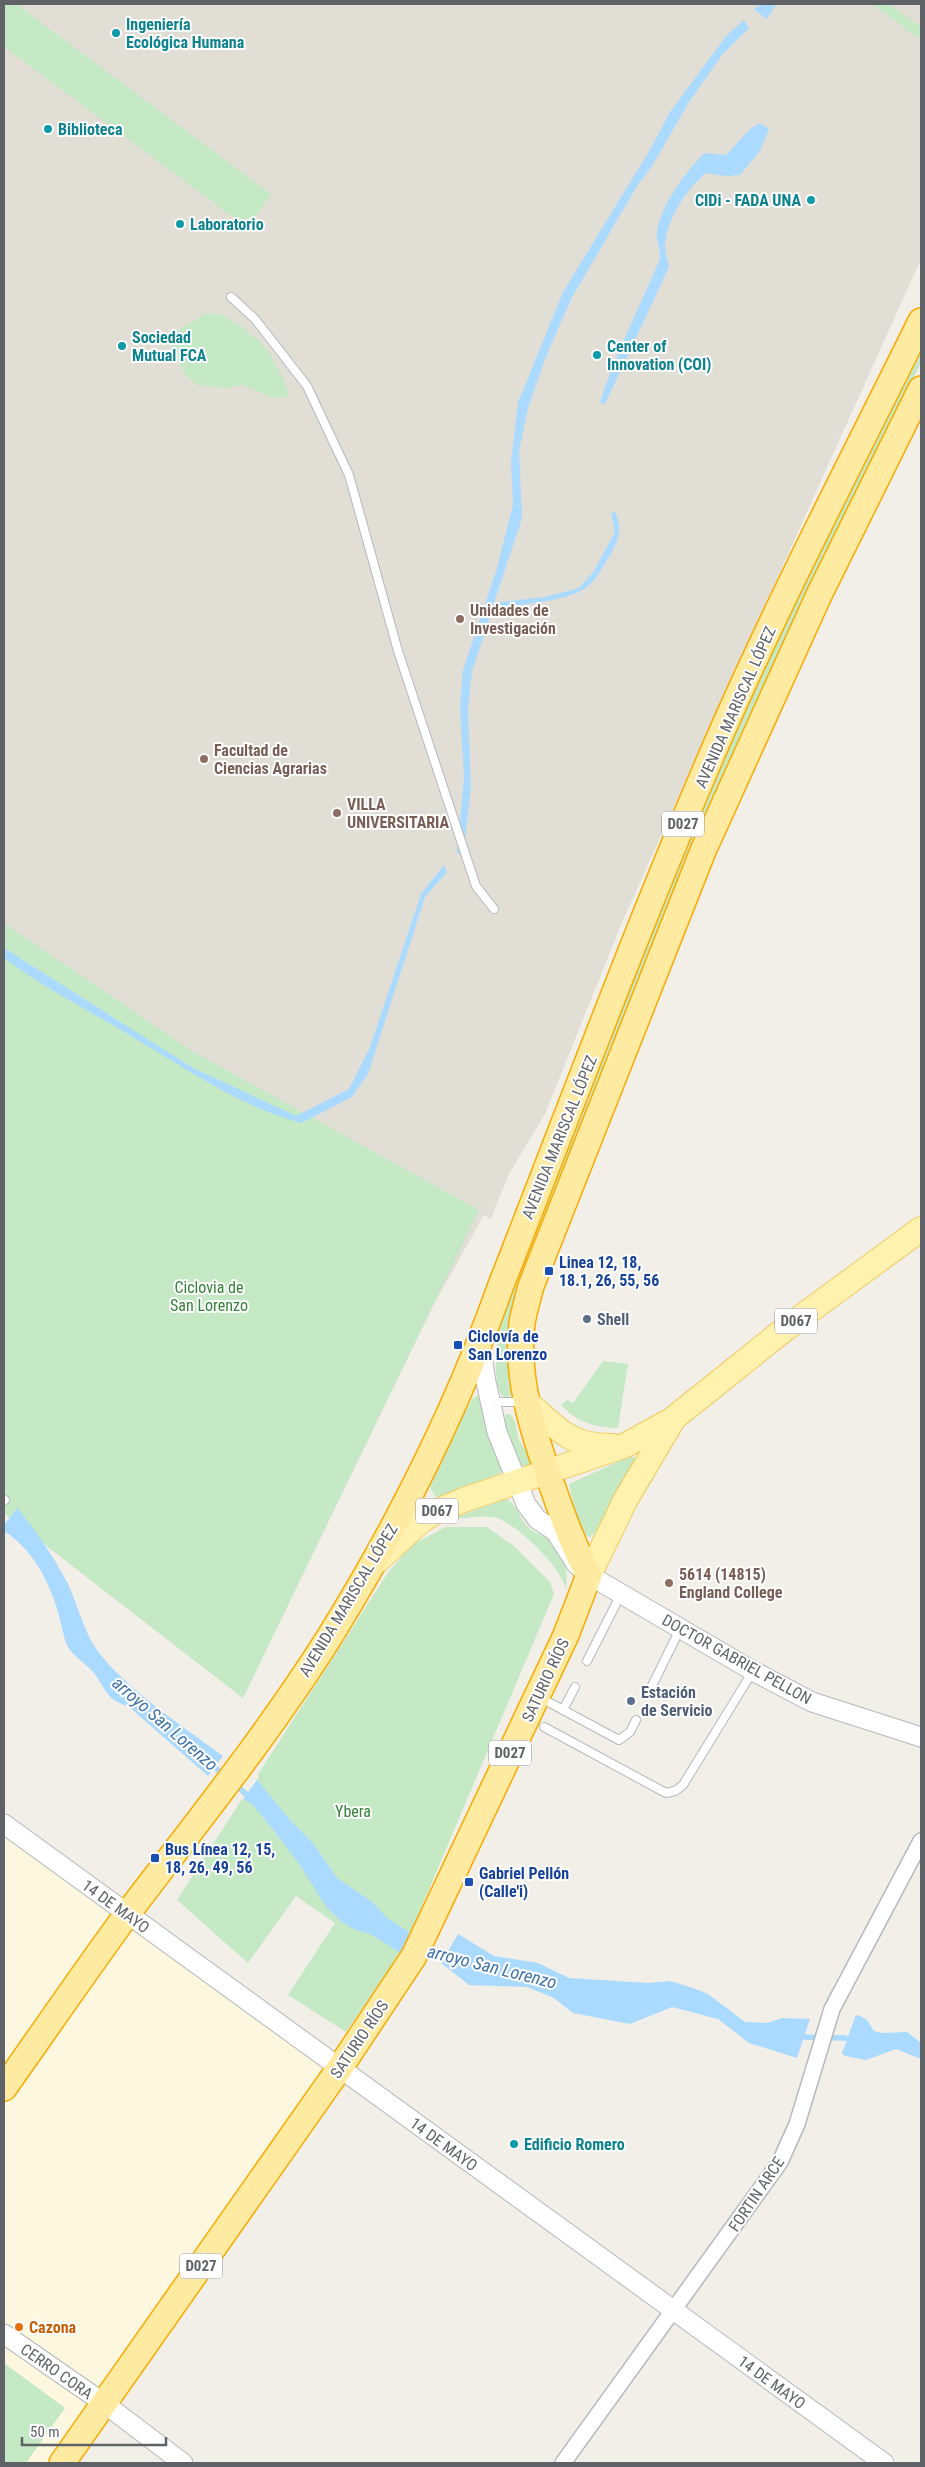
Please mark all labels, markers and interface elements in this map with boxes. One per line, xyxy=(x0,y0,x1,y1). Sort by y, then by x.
place label: Ingeniería Ecológica Humana xyxy=(126,15,245,52)
marker: Ingeniería Ecológica Humana xyxy=(110,27,122,39)
place label: Biblioteca xyxy=(58,120,123,139)
marker: Biblioteca xyxy=(42,123,54,135)
place label: CIDi - FADA UNA xyxy=(695,191,801,210)
marker: CIDi - FADA UNA xyxy=(805,194,817,206)
place label: Laboratorio xyxy=(190,215,264,234)
marker: Laboratorio xyxy=(174,218,186,230)
place label: Sociedad Mutual FCA xyxy=(132,328,207,365)
place label: Center of Innovation (COI) xyxy=(607,337,711,374)
marker: Sociedad Mutual FCA xyxy=(116,340,128,352)
marker: Center of Innovation (COI) xyxy=(591,349,603,361)
place label: Unidades de Investigación xyxy=(470,601,556,638)
marker: Unidades de Investigación xyxy=(454,613,466,625)
street label: AVENIDA MARISCAL LÓPEZ xyxy=(690,623,780,791)
place label: Facultad de Ciencias Agrarias xyxy=(214,741,327,778)
marker: Facultad de Ciencias Agrarias xyxy=(198,753,210,765)
place label: VILLA UNIVERSITARIA xyxy=(347,795,450,832)
marker: VILLA UNIVERSITARIA xyxy=(331,807,343,819)
road number: D027 xyxy=(662,812,704,836)
street label: AVENIDA MARISCAL LÓPEZ xyxy=(517,1052,601,1222)
place label: Linea 12, 18, 18.1, 26, 55, 56 xyxy=(559,1253,659,1290)
marker: Linea 12, 18, 18.1, 26, 55, 56 xyxy=(543,1265,555,1277)
park label: Ciclovia de San Lorenzo xyxy=(170,1278,248,1315)
road number: D067 xyxy=(775,1308,817,1334)
place label: Shell xyxy=(597,1310,629,1329)
marker: Shell xyxy=(581,1313,593,1325)
place label: Ciclovía de San Lorenzo xyxy=(468,1327,547,1364)
marker: Ciclovía de San Lorenzo xyxy=(452,1339,464,1351)
road number: D067 xyxy=(416,1498,458,1524)
street label: AVENIDA MARISCAL LÓPEZ xyxy=(294,1520,402,1680)
place label: 5614 (14815) England College xyxy=(679,1565,783,1602)
marker: 5614 (14815) England College xyxy=(663,1577,675,1589)
street label: DOCTOR GABRIEL PELLON xyxy=(659,1610,815,1708)
street label: SATURIO RÍOS xyxy=(518,1635,573,1725)
water label: arroyo San Lorenzo xyxy=(108,1672,222,1775)
place label: Estación de Servicio xyxy=(641,1683,713,1720)
marker: Estación de Servicio xyxy=(625,1695,637,1707)
road number: D027 xyxy=(489,1740,531,1766)
park label: Ybera xyxy=(335,1802,371,1821)
place label: Bus Línea 12, 15, 18, 26, 49, 56 xyxy=(165,1840,275,1877)
marker: Bus Línea 12, 15, 18, 26, 49, 56 xyxy=(149,1852,161,1864)
place label: Gabriel Pellón (Calle'i) xyxy=(479,1864,569,1901)
street label: 14 DE MAYO xyxy=(78,1876,153,1937)
marker: Gabriel Pellón (Calle'i) xyxy=(463,1876,475,1888)
water label: arroyo San Lorenzo xyxy=(425,1940,559,1993)
street label: SATURIO RÍOS xyxy=(326,1997,392,2082)
street label: 14 DE MAYO xyxy=(406,2114,481,2175)
place label: Edificio Romero xyxy=(524,2135,625,2154)
marker: Edificio Romero xyxy=(508,2138,520,2150)
street label: FORTIN ARCE xyxy=(725,2153,788,2235)
road number: D027 xyxy=(180,2254,222,2278)
place label: Cazona xyxy=(29,2318,77,2337)
marker: Cazona xyxy=(13,2321,25,2333)
street label: CERRO CORA xyxy=(17,2340,96,2403)
street label: 14 DE MAYO xyxy=(734,2352,809,2413)
scale bar xyxy=(22,2414,166,2446)
text: 50 m xyxy=(30,2423,60,2441)

